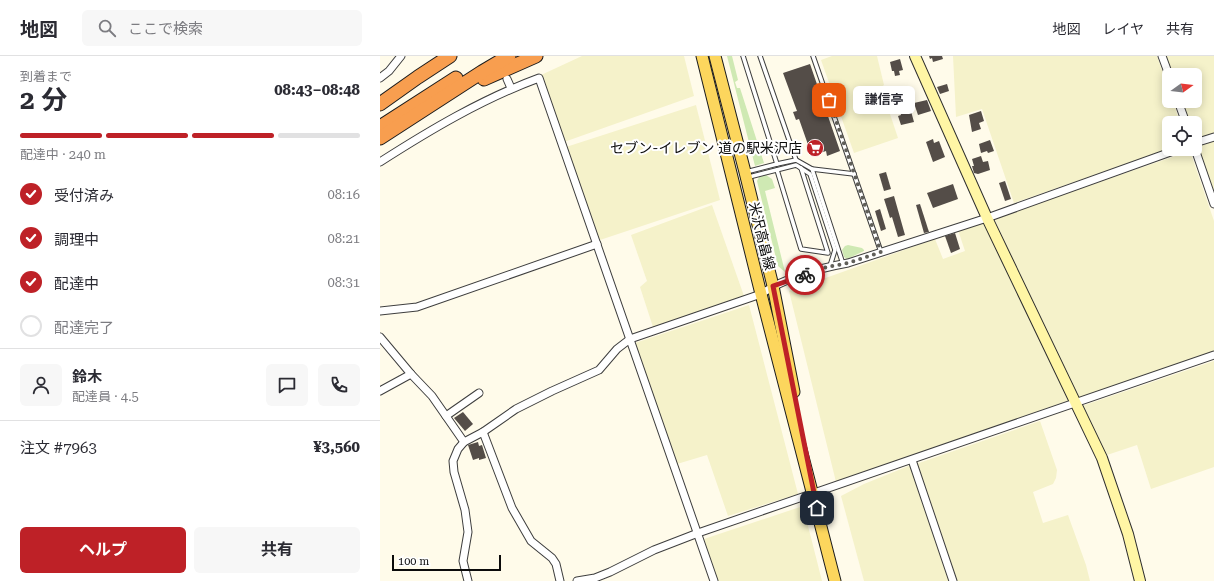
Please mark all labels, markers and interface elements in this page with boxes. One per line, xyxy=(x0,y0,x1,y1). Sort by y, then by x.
search box xyxy=(82,10,362,46)
icon: search xyxy=(96,17,118,39)
text: 地図 xyxy=(20,18,58,41)
text: ここで検索 xyxy=(128,20,203,38)
text: 地図 xyxy=(1052,21,1080,37)
text: レイヤ xyxy=(1102,21,1144,37)
text: 共有 xyxy=(1166,21,1194,37)
north arrow xyxy=(1162,68,1202,108)
map controls xyxy=(1162,68,1202,156)
text: 到着まで xyxy=(20,69,72,84)
text: 08:43–08:48 xyxy=(274,81,360,99)
pin xyxy=(812,83,846,117)
text: 2 分 xyxy=(20,85,67,115)
callout: 謙信亭 xyxy=(853,86,915,114)
icon: bag xyxy=(818,89,840,111)
text: 謙信亭 xyxy=(864,92,904,107)
button: locate xyxy=(1162,116,1202,156)
supermarket icon: セブン-イレブン 道の駅米沢店 xyxy=(805,138,825,158)
place label: セブン-イレブン 道の駅米沢店 xyxy=(610,140,802,156)
text: 配達中 · 240 m xyxy=(20,147,106,162)
icon: check xyxy=(20,183,42,205)
text: 受付済み xyxy=(54,187,114,205)
text: 08:16 xyxy=(328,187,360,202)
street label: 米沢高畠線 xyxy=(746,200,778,272)
icon: check xyxy=(20,227,42,249)
text: 調理中 xyxy=(54,231,99,249)
text: 08:21 xyxy=(328,231,360,246)
courier xyxy=(785,255,825,295)
icon: bike xyxy=(794,264,816,286)
icon: check xyxy=(20,271,42,293)
text: 配達中 xyxy=(54,275,99,293)
text: 08:31 xyxy=(328,275,360,290)
text: 配達完了 xyxy=(54,319,114,337)
button: person xyxy=(20,364,62,406)
button: chat xyxy=(266,364,308,406)
button: phone xyxy=(318,364,360,406)
text: 鈴木 xyxy=(72,368,102,386)
text: 配達員 · 4.5 xyxy=(72,389,139,404)
text: ¥3,560 xyxy=(313,438,360,456)
text: 注文 #7963 xyxy=(20,439,97,457)
pin xyxy=(800,491,834,525)
icon: home xyxy=(806,497,828,519)
button: ヘルプ xyxy=(20,527,186,573)
button: 共有 xyxy=(194,527,360,573)
scale bar xyxy=(392,553,501,572)
text: 100 m xyxy=(398,555,429,568)

